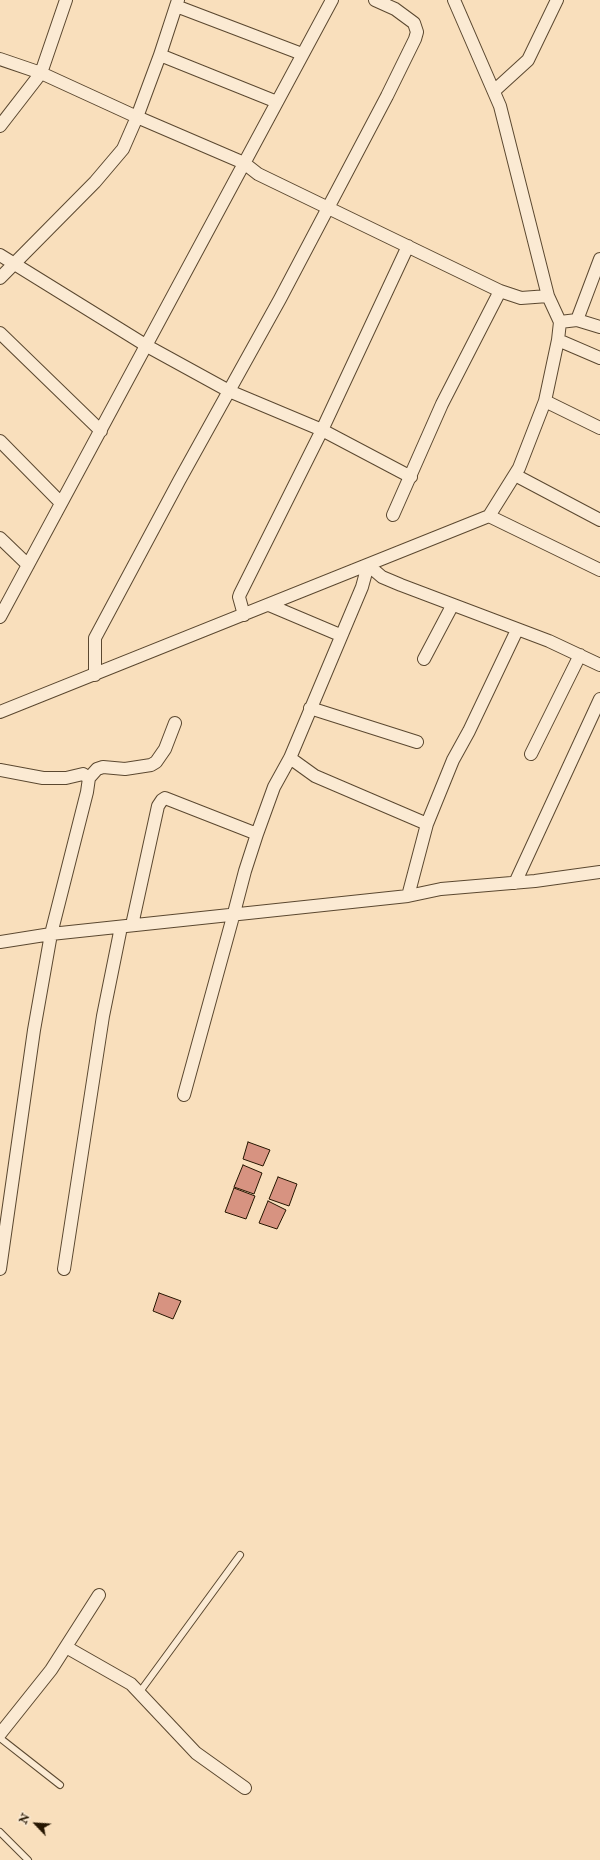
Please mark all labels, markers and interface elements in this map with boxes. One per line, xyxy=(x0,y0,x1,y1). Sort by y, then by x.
north arrow xyxy=(16,1804,56,1844)
text: N xyxy=(17,1812,33,1826)

